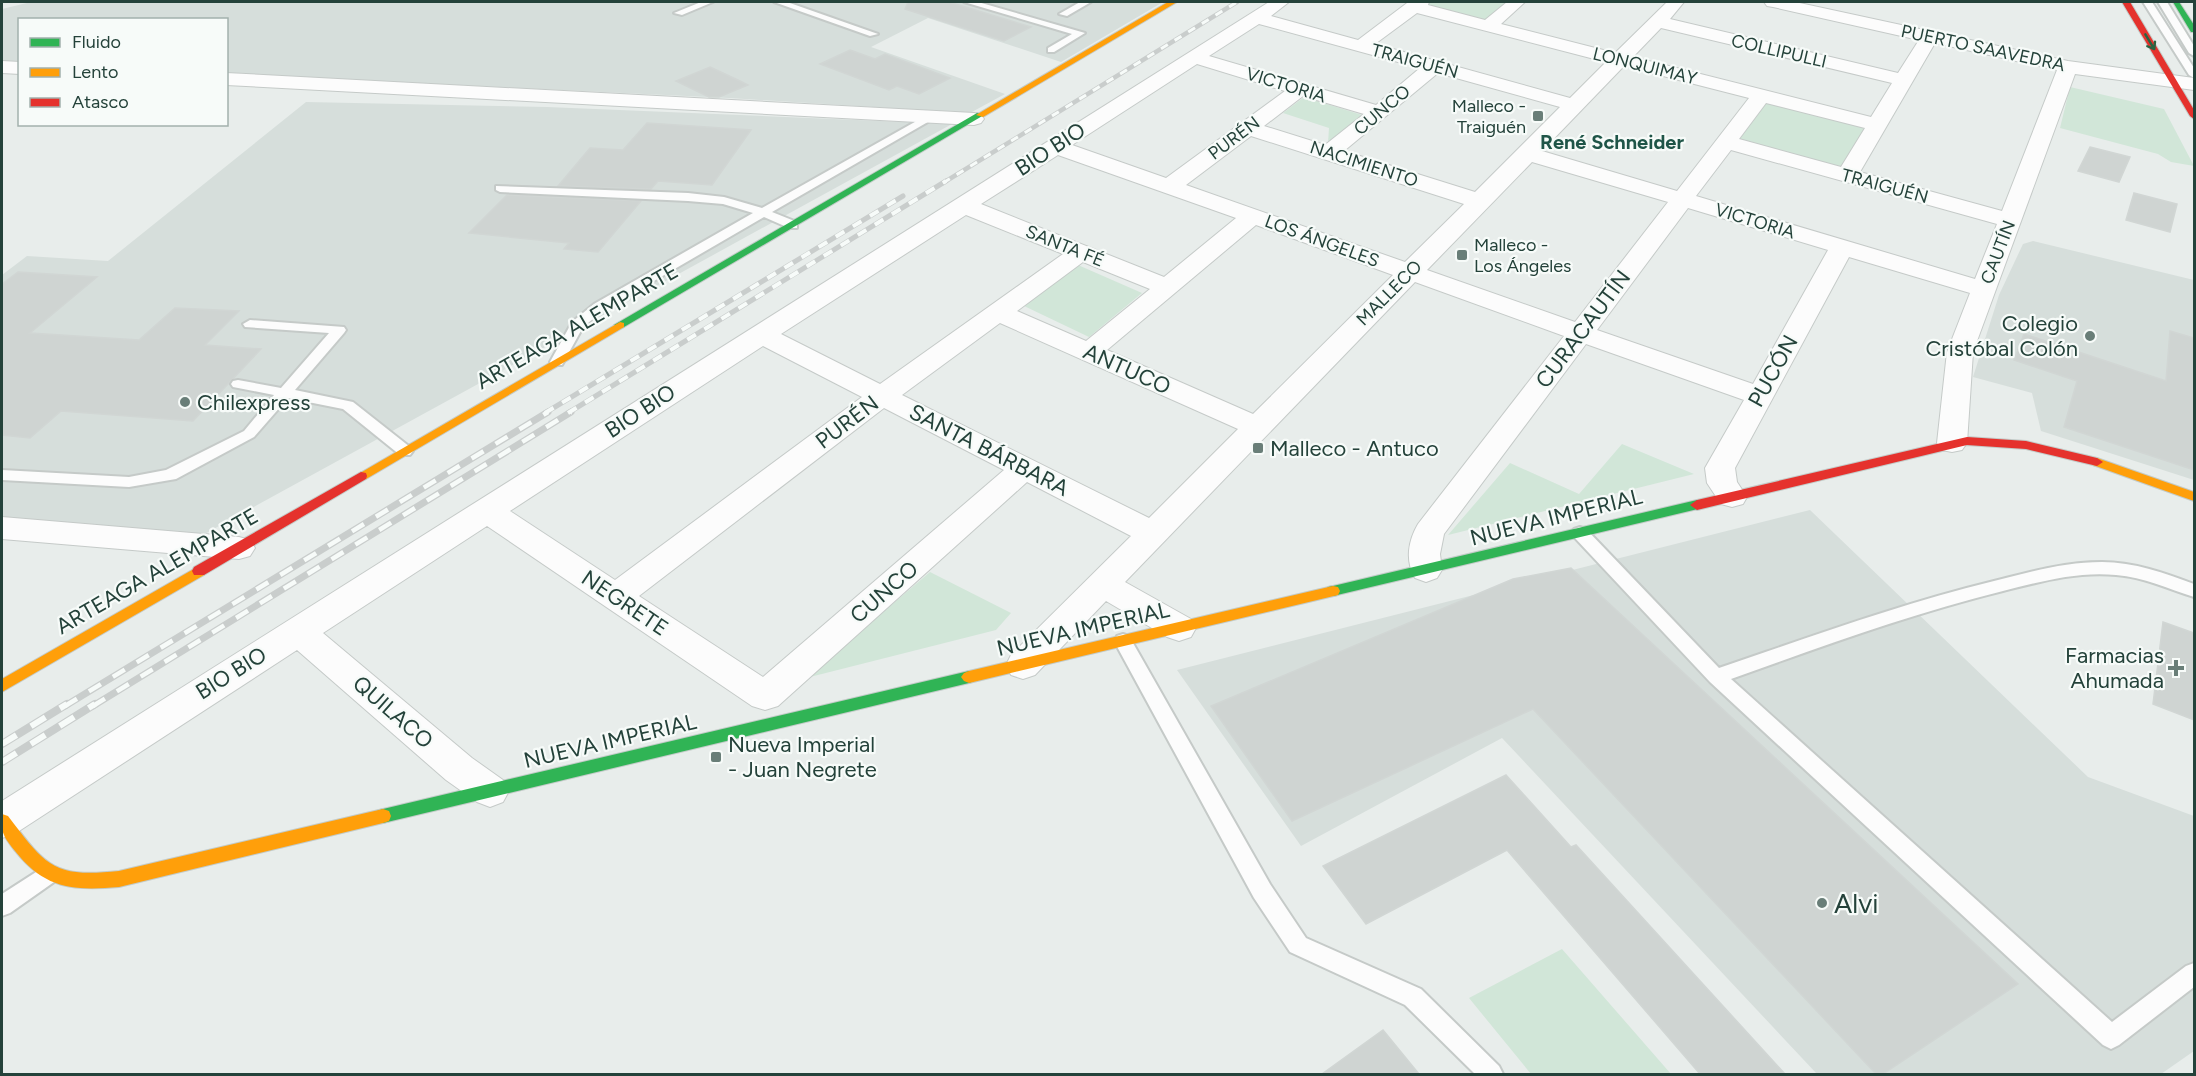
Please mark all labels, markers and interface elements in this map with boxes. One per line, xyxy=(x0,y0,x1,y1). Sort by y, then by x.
legend xyxy=(18,18,228,126)
street label: PUERTO SAAVEDRA xyxy=(1899,20,2067,76)
street label: COLLIPULLI xyxy=(1729,29,1829,73)
text: Fluido xyxy=(72,31,121,53)
one-way arrow xyxy=(2144,33,2156,50)
street label: TRAIGUÉN xyxy=(1369,39,1461,83)
street label: LONQUIMAY xyxy=(1591,42,1700,90)
text: Lento xyxy=(72,61,118,83)
street label: VICTORIA xyxy=(1243,62,1329,108)
street label: CUNCO xyxy=(1349,80,1415,140)
text: Atasco xyxy=(72,91,129,113)
place label: Malleco - Traiguén xyxy=(1452,95,1526,138)
marker: Malleco - Traiguén xyxy=(1531,109,1545,123)
street label: PURÉN xyxy=(1204,111,1264,165)
street label: BIO BIO xyxy=(1010,116,1090,182)
district label: René Schneider xyxy=(1540,130,1684,154)
street label: NACIMIENTO xyxy=(1307,136,1421,192)
street label: TRAIGUÉN xyxy=(1839,164,1931,208)
street label: VICTORIA xyxy=(1712,198,1798,244)
street label: LOS ÁNGELES xyxy=(1262,210,1382,272)
street label: CAUTÍN xyxy=(1976,217,2020,287)
street label: SANTA FÉ xyxy=(1022,220,1108,272)
place label: Malleco - Los Ángeles xyxy=(1474,234,1571,277)
marker: Malleco - Los Ángeles xyxy=(1455,248,1469,262)
street label: MALLECO xyxy=(1352,256,1426,330)
street label: ARTEAGA ALEMPARTE xyxy=(471,257,683,395)
street label: CURACAUTÍN xyxy=(1530,265,1636,393)
place label: Colegio Cristóbal Colón xyxy=(1925,310,2078,362)
marker: Colegio Cristóbal Colón xyxy=(2083,329,2097,343)
street label: PUCÓN xyxy=(1742,330,1804,412)
street label: ANTUCO xyxy=(1079,338,1175,400)
street label: BIO BIO xyxy=(600,378,680,444)
place label: Chilexpress xyxy=(197,389,310,416)
street label: PURÉN xyxy=(810,390,884,454)
marker: Chilexpress xyxy=(178,395,192,409)
street label: SANTA BÁRBARA xyxy=(905,398,1073,502)
place label: Malleco - Antuco xyxy=(1270,435,1439,462)
marker: Malleco - Antuco xyxy=(1251,441,1265,455)
street label: NUEVA IMPERIAL xyxy=(1467,482,1645,551)
street label: ARTEAGA ALEMPARTE xyxy=(51,502,263,640)
street label: CUNCO xyxy=(844,555,924,629)
street label: NEGRETE xyxy=(577,564,673,642)
street label: NUEVA IMPERIAL xyxy=(994,596,1173,662)
street label: BIO BIO xyxy=(191,641,271,705)
place label: Farmacias Ahumada xyxy=(2065,642,2164,694)
marker: Farmacias Ahumada xyxy=(2169,661,2183,675)
street label: QUILACO xyxy=(347,670,439,754)
street label: NUEVA IMPERIAL xyxy=(521,708,700,774)
place label: Nueva Imperial - Juan Negrete xyxy=(728,731,877,783)
marker: Nueva Imperial - Juan Negrete xyxy=(709,750,723,764)
place label: Alvi xyxy=(1834,887,1879,920)
marker: Alvi xyxy=(1815,896,1829,910)

